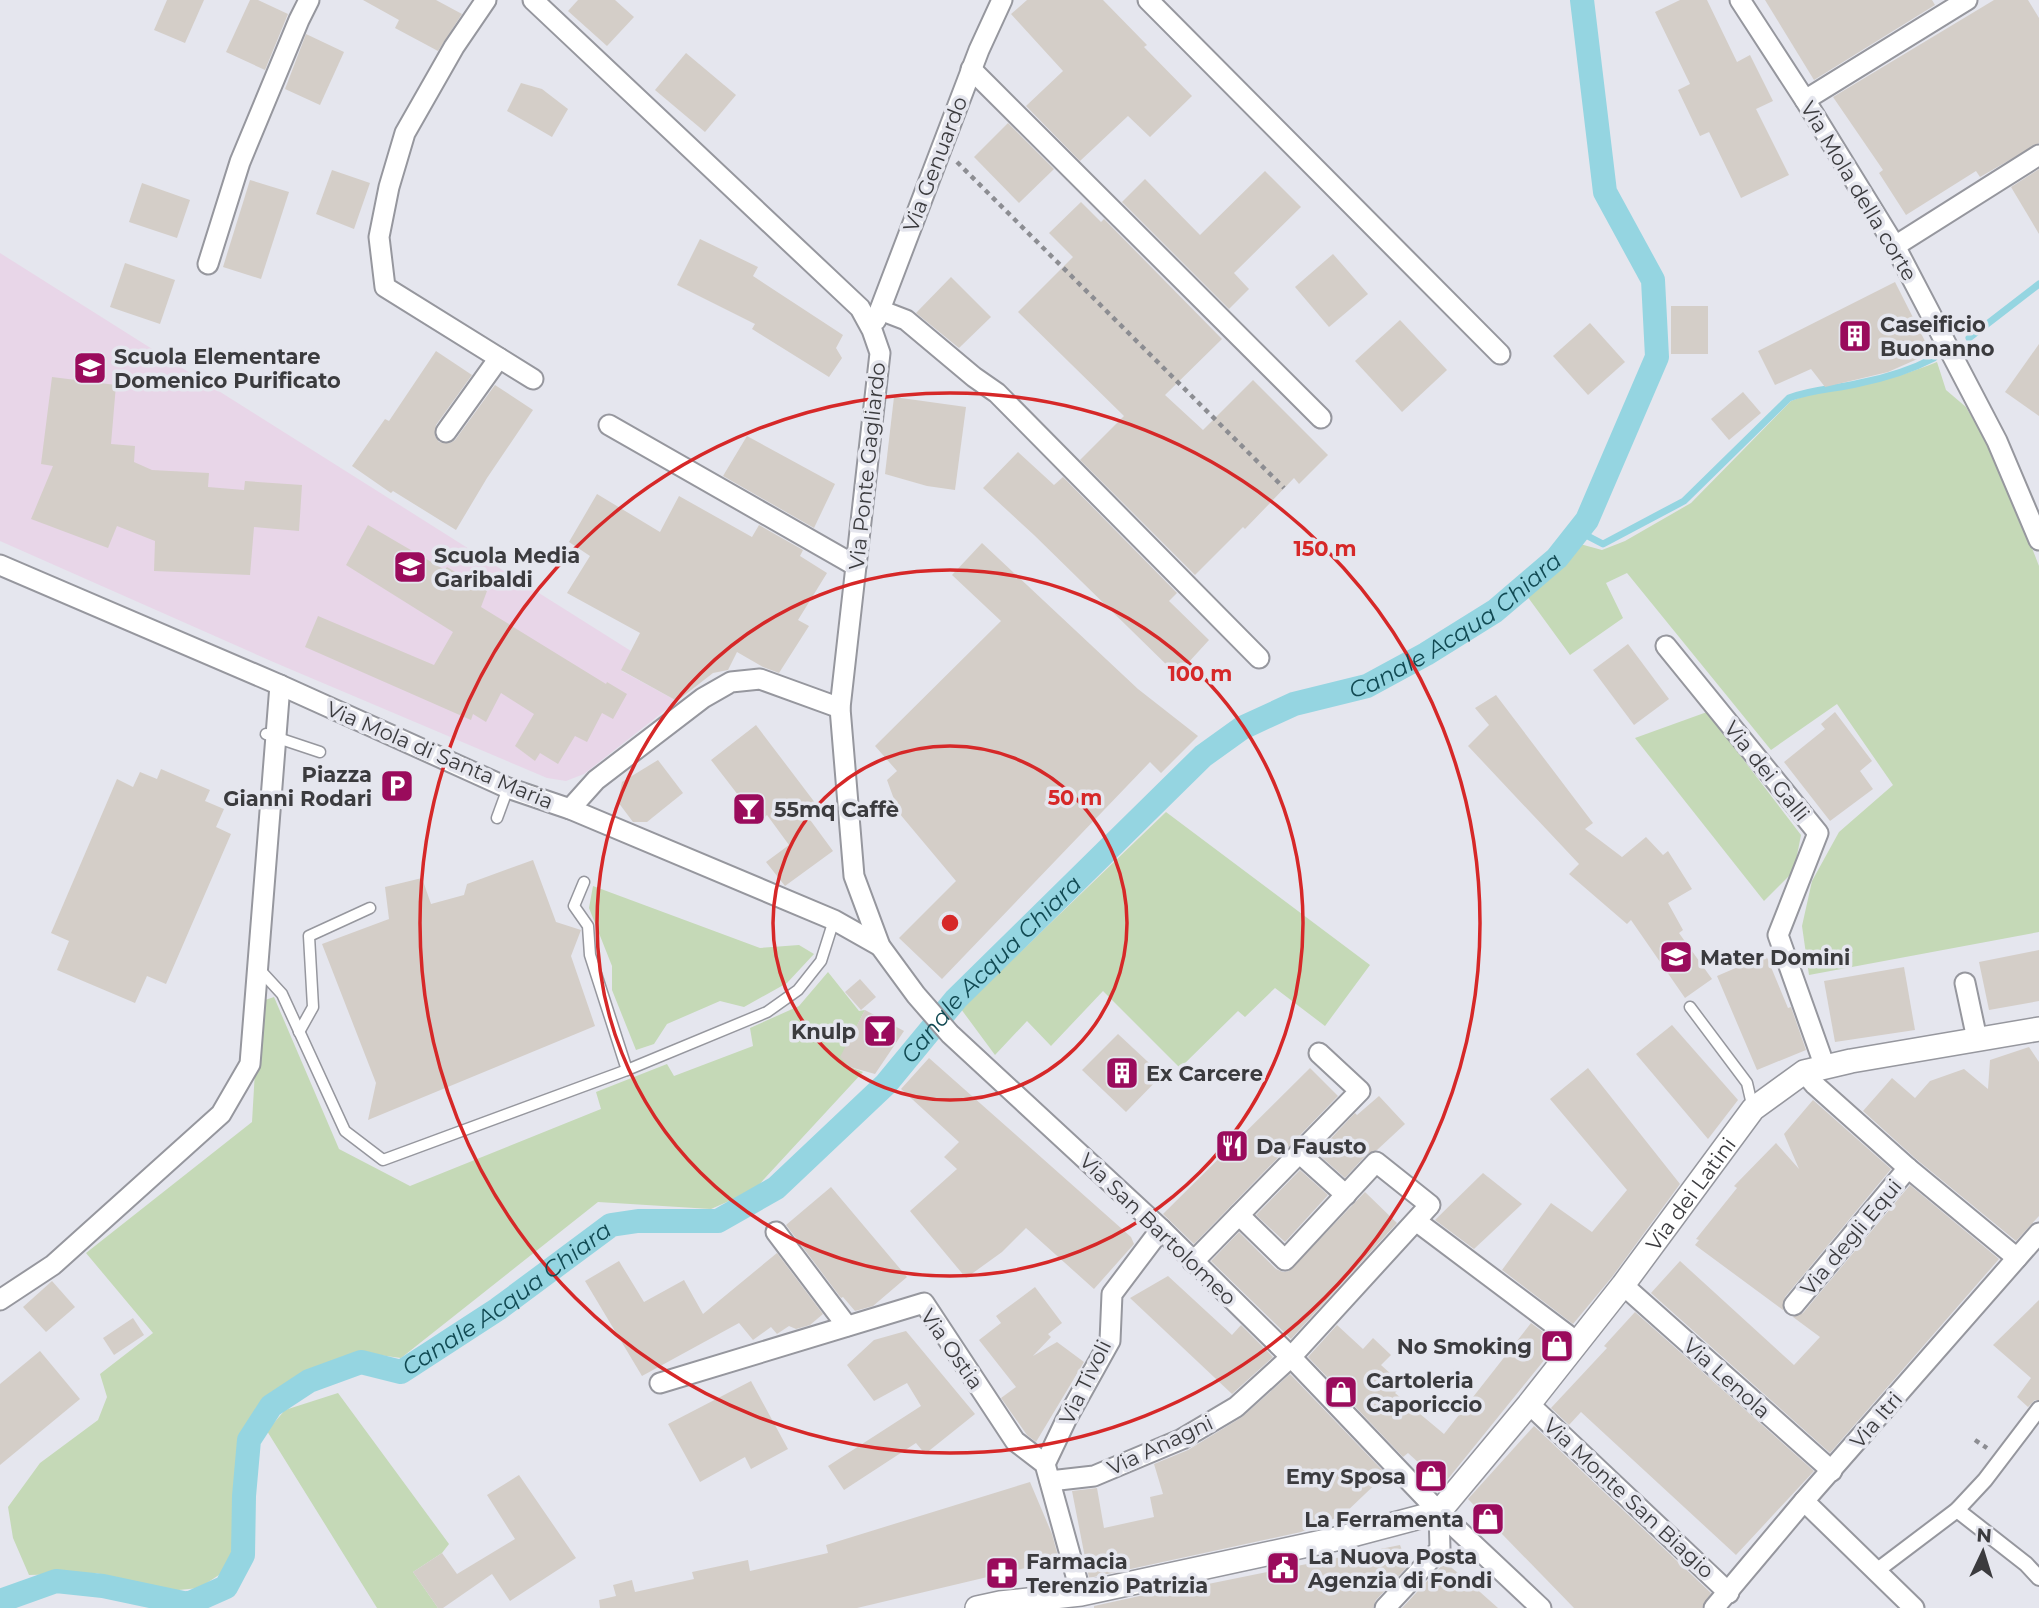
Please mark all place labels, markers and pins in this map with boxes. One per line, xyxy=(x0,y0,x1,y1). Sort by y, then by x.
place label: Caseificio Buonanno xyxy=(1880,312,1995,361)
building icon: Caseificio Buonanno xyxy=(1836,317,1874,355)
place label: Scuola Elementare Domenico Purificato xyxy=(114,344,341,393)
school or university icon: Scuola Elementare Domenico Purificato xyxy=(71,349,109,387)
place label: Scuola Media Garibaldi xyxy=(434,543,580,592)
school or university icon: Scuola Media Garibaldi xyxy=(391,548,429,586)
place label: Piazza Gianni Rodari xyxy=(223,762,372,811)
parking icon: Piazza Gianni Rodari xyxy=(378,767,416,805)
bar icon: 55mq Caffè xyxy=(730,790,768,828)
place label: 55mq Caffè xyxy=(774,797,899,822)
centre of rings xyxy=(938,911,962,935)
school or university icon: Mater Domini xyxy=(1657,938,1695,976)
place label: Mater Domini xyxy=(1700,945,1850,970)
bar icon: Knulp xyxy=(861,1012,899,1050)
place label: Knulp xyxy=(791,1019,856,1044)
building icon: Ex Carcere xyxy=(1103,1054,1141,1092)
place label: Ex Carcere xyxy=(1146,1061,1263,1086)
restaurant icon: Da Fausto xyxy=(1213,1127,1251,1165)
place label: Da Fausto xyxy=(1256,1134,1367,1159)
shop icon: No Smoking xyxy=(1538,1327,1576,1365)
place label: No Smoking xyxy=(1397,1334,1532,1359)
place label: Cartoleria Caporiccio xyxy=(1366,1368,1483,1417)
shop icon: Cartoleria Caporiccio xyxy=(1322,1373,1360,1411)
shop icon: Emy Sposa xyxy=(1412,1457,1450,1495)
place label: Emy Sposa xyxy=(1286,1464,1406,1489)
shop icon: La Ferramenta xyxy=(1469,1500,1507,1538)
place label: La Ferramenta xyxy=(1304,1507,1464,1532)
place label: La Nuova Posta Agenzia di Fondi xyxy=(1307,1544,1492,1593)
place label: Farmacia Terenzio Patrizia xyxy=(1026,1549,1208,1598)
public building icon: La Nuova Posta Agenzia di Fondi xyxy=(1264,1549,1302,1587)
pharmacy icon: Farmacia Terenzio Patrizia xyxy=(983,1554,1021,1592)

